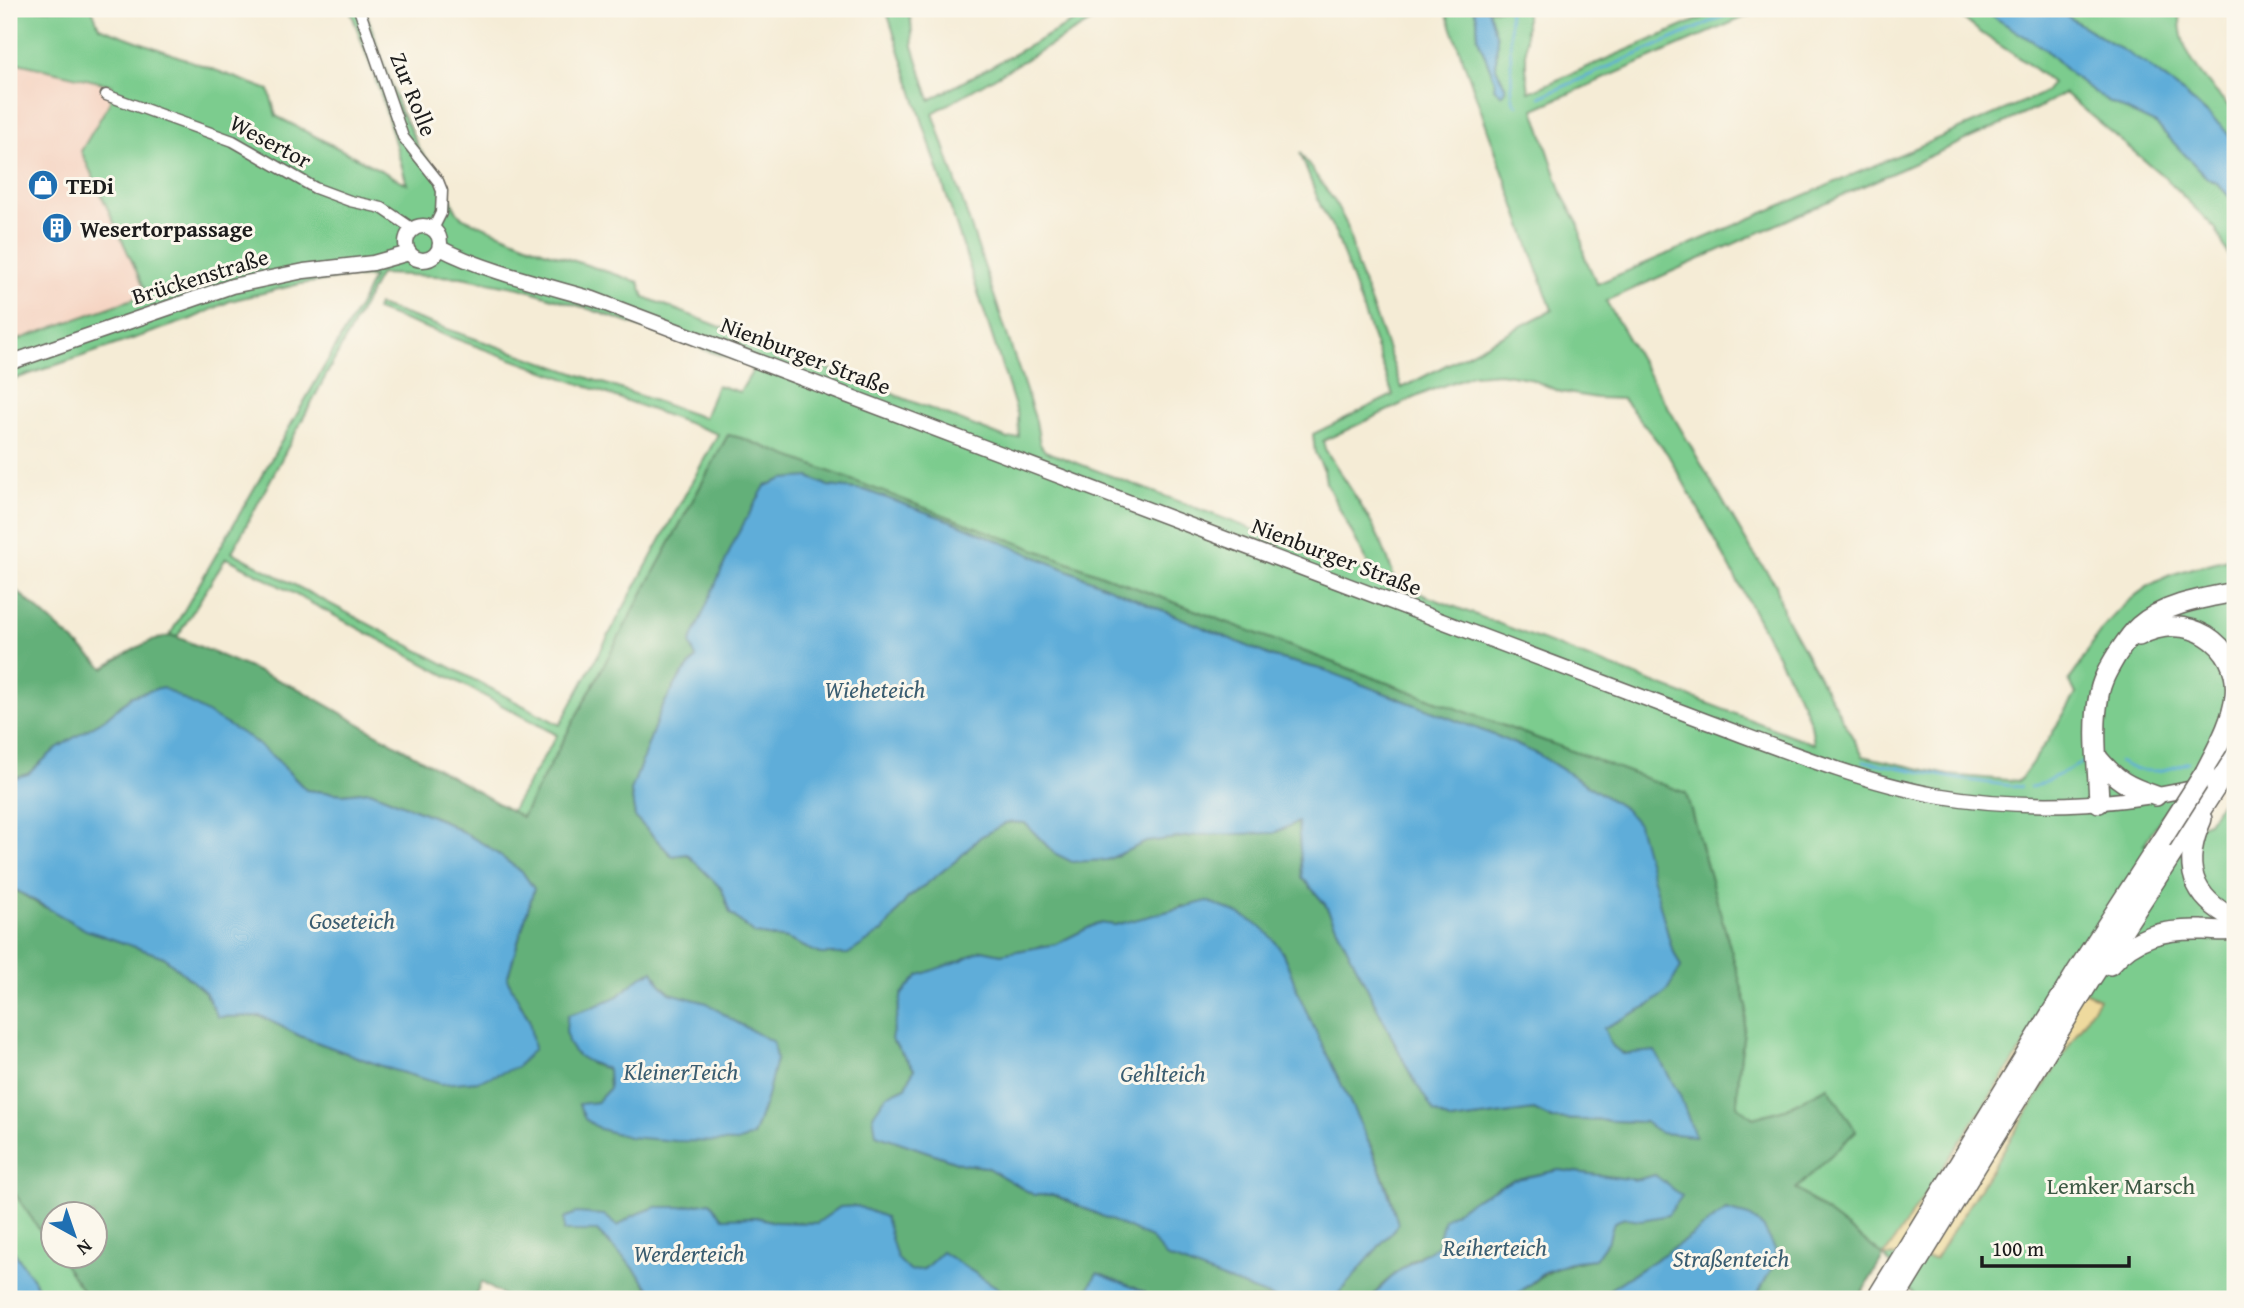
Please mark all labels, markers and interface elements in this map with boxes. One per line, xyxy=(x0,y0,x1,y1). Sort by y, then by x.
street label: Zur Rolle xyxy=(382,47,446,141)
street label: Wesertor xyxy=(224,106,318,177)
shop icon: TEDi xyxy=(26,168,60,202)
place label: TEDi xyxy=(66,169,114,202)
building icon: Wesertorpassage xyxy=(40,211,74,245)
place label: Wesertorpassage xyxy=(80,212,253,245)
street label: Brückenstraße xyxy=(128,240,272,312)
street label: Nienburger Straße xyxy=(716,307,896,403)
street label: Nienburger Straße xyxy=(1247,508,1427,604)
water label: Wieheteich xyxy=(825,672,925,707)
water label: Goseteich xyxy=(309,903,395,938)
water label: KleinerTeich xyxy=(623,1054,738,1089)
water label: Gehlteich xyxy=(1120,1056,1206,1091)
park label: Lemker Marsch xyxy=(2047,1169,2195,1202)
north arrow xyxy=(38,1200,108,1270)
scale bar xyxy=(1982,1224,2128,1268)
water label: Reiherteich xyxy=(1442,1230,1547,1265)
text: N xyxy=(71,1233,99,1263)
text: 100 m xyxy=(1992,1233,2044,1264)
water label: Werderteich xyxy=(633,1236,745,1271)
water label: Straßenteich xyxy=(1673,1241,1789,1276)

